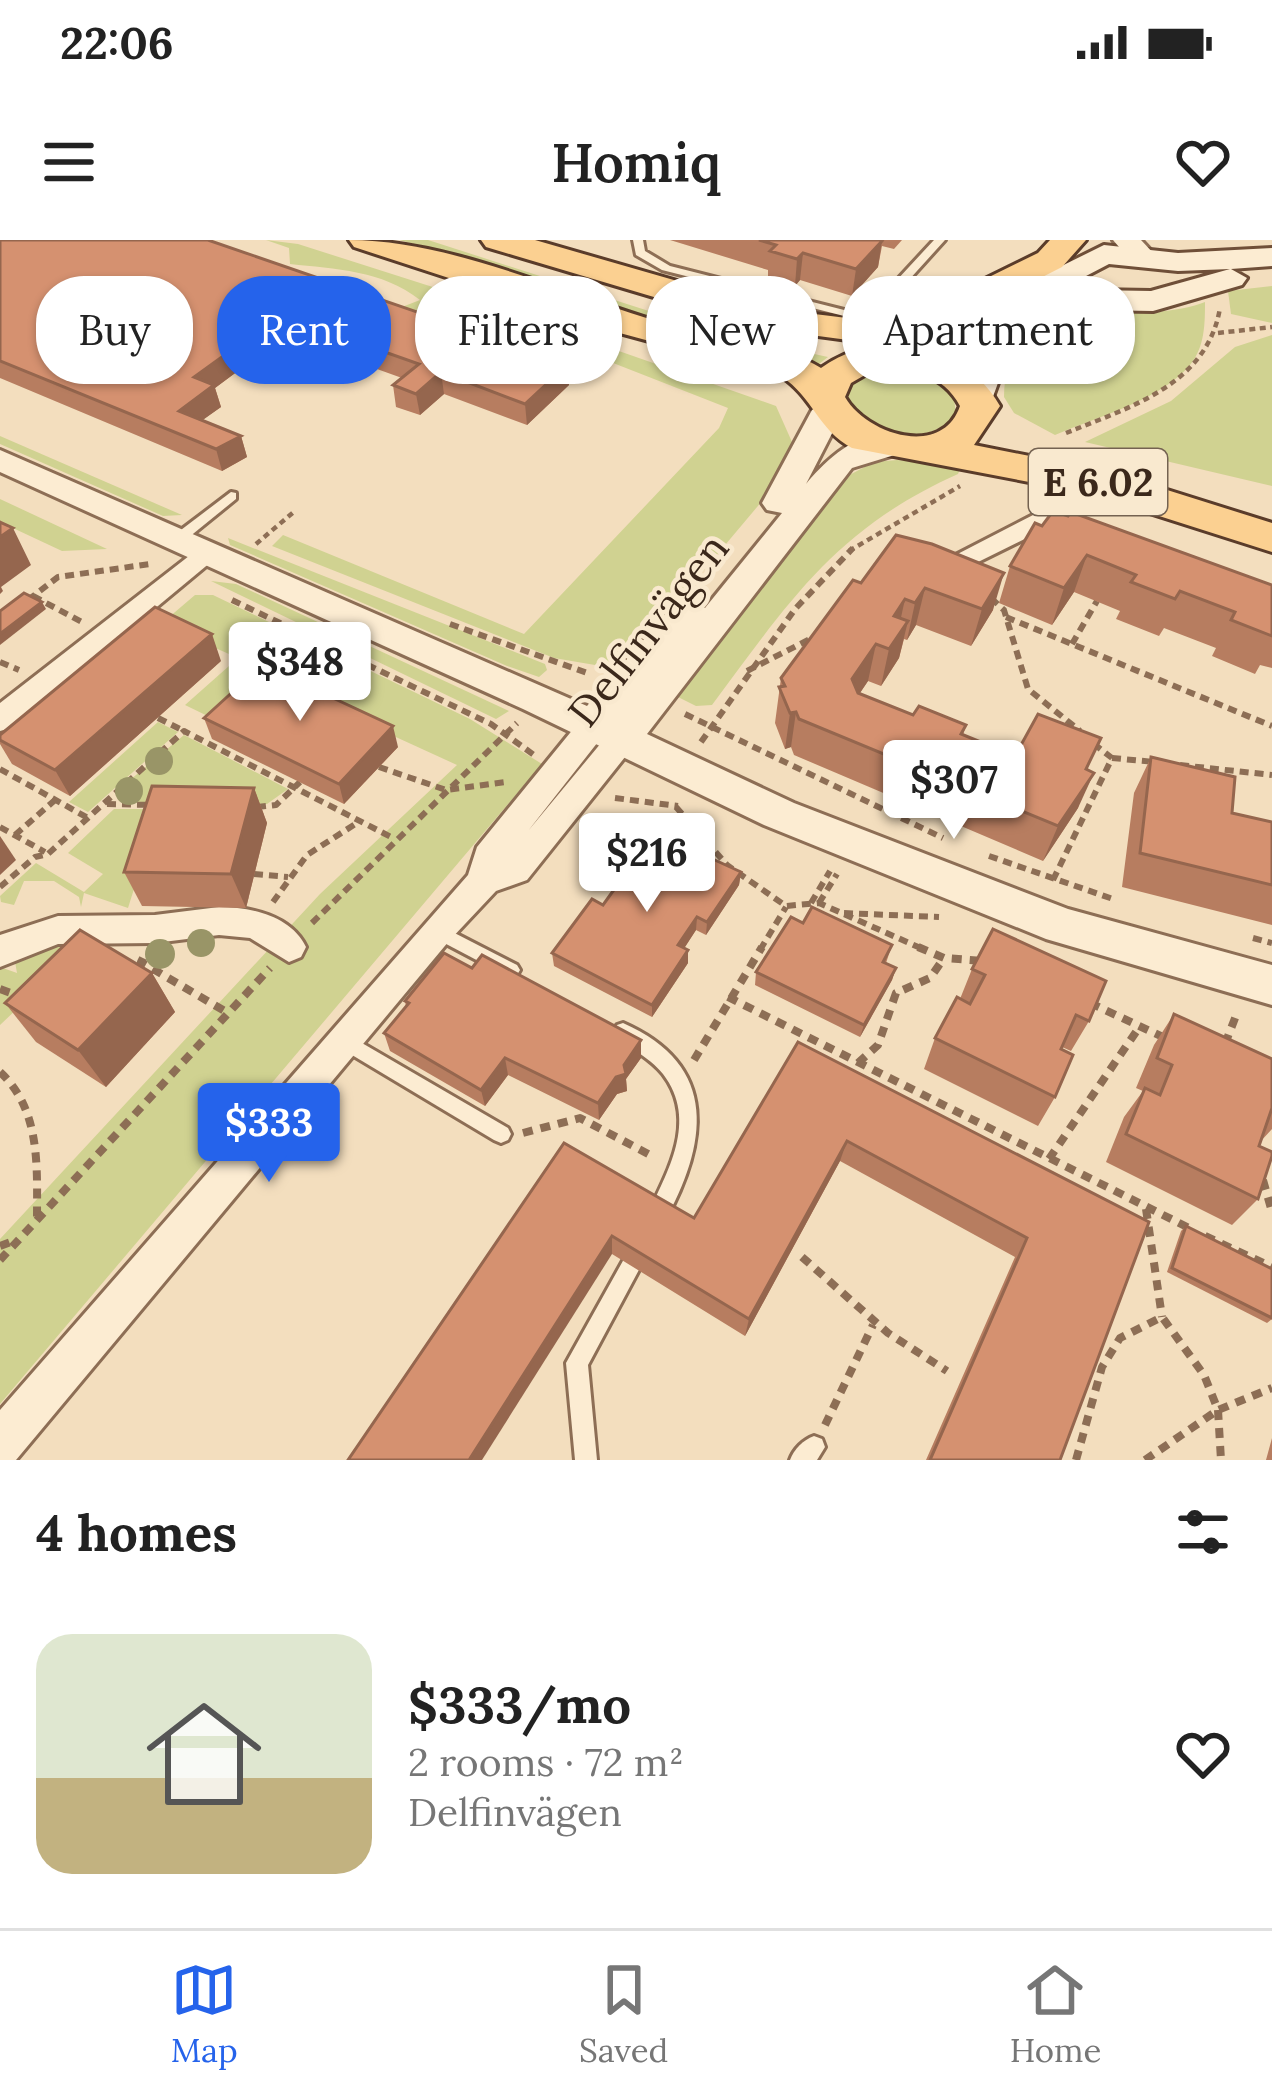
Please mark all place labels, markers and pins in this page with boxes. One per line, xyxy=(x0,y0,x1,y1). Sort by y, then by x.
pin: $348 xyxy=(229,622,371,724)
pin: $307 xyxy=(883,740,1025,842)
pin: $216 xyxy=(576,813,718,915)
pin: $333 xyxy=(198,1083,340,1185)

